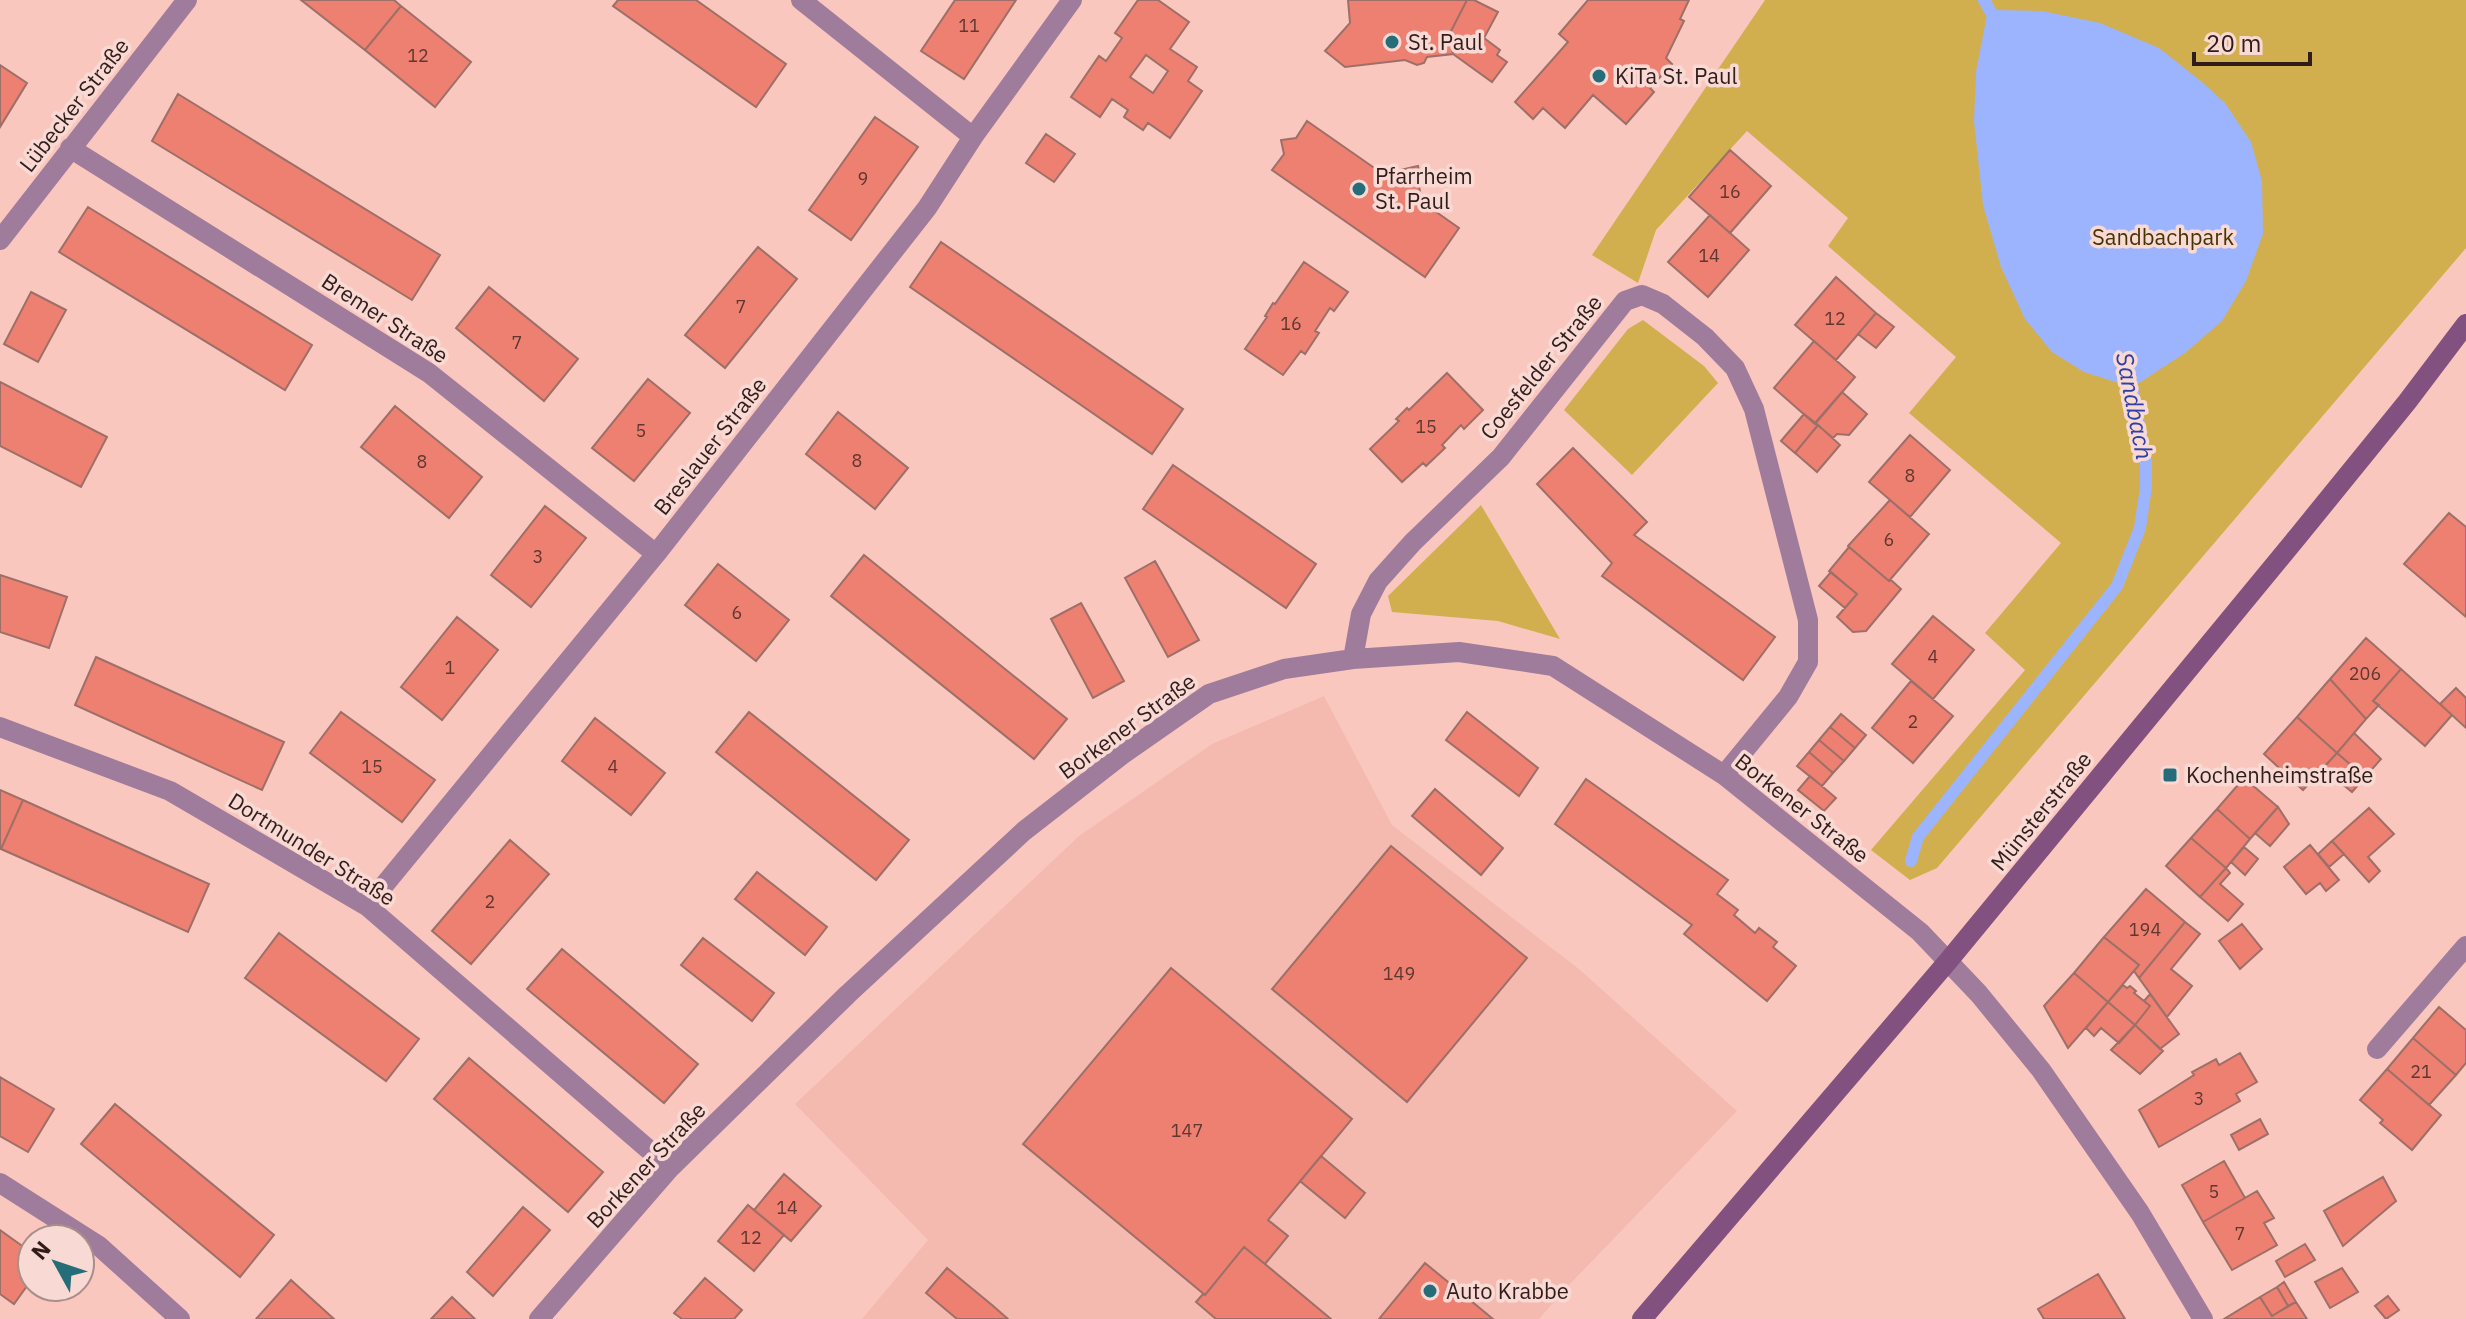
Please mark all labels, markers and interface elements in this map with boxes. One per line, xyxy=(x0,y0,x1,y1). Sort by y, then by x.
house number: 11 xyxy=(958,14,980,37)
scale bar xyxy=(2194,16,2310,66)
place label: St. Paul xyxy=(1408,27,1483,56)
text: 20 m xyxy=(2206,27,2261,59)
street label: Lübecker Straße xyxy=(12,32,135,178)
marker: St. Paul xyxy=(1383,33,1401,51)
house number: 12 xyxy=(407,44,429,67)
place label: KiTa St. Paul xyxy=(1615,61,1737,90)
marker: KiTa St. Paul xyxy=(1590,67,1608,85)
place label: Pfarrheim St. Paul xyxy=(1375,161,1473,215)
house number: 9 xyxy=(858,167,868,190)
marker: Pfarrheim St. Paul xyxy=(1350,180,1368,198)
house number: 16 xyxy=(1719,180,1741,203)
park label: Sandbachpark xyxy=(2092,222,2234,251)
house number: 14 xyxy=(1698,244,1720,267)
street label: Bremer Straße xyxy=(316,266,454,369)
street label: Coesfelder Straße xyxy=(1473,288,1608,445)
house number: 7 xyxy=(736,295,746,318)
house number: 12 xyxy=(1824,307,1846,330)
house number: 16 xyxy=(1280,312,1302,335)
house number: 7 xyxy=(512,331,522,354)
water label: Sandbach xyxy=(2109,350,2161,462)
street label: Breslauer Straße xyxy=(647,371,772,520)
house number: 15 xyxy=(1415,415,1437,438)
house number: 5 xyxy=(636,419,646,442)
house number: 8 xyxy=(852,449,862,472)
house number: 8 xyxy=(417,450,427,473)
house number: 8 xyxy=(1905,464,1915,487)
house number: 6 xyxy=(1884,528,1894,551)
house number: 3 xyxy=(533,545,543,568)
house number: 6 xyxy=(732,601,742,624)
house number: 4 xyxy=(1928,645,1939,668)
house number: 1 xyxy=(445,656,455,679)
house number: 206 xyxy=(2349,662,2381,685)
street label: Borkener Straße xyxy=(1053,666,1201,785)
house number: 2 xyxy=(1908,710,1918,733)
street label: Münsterstraße xyxy=(1984,745,2098,876)
street label: Borkener Straße xyxy=(1729,746,1875,869)
house number: 15 xyxy=(361,755,383,778)
house number: 4 xyxy=(608,755,619,778)
place label: Kochenheimstraße xyxy=(2186,760,2373,789)
marker: Kochenheimstraße xyxy=(2161,766,2179,784)
street label: Dortmunder Straße xyxy=(223,785,401,912)
house number: 2 xyxy=(485,890,495,913)
house number: 194 xyxy=(2129,918,2161,941)
house number: 149 xyxy=(1383,962,1415,985)
house number: 21 xyxy=(2410,1060,2432,1083)
house number: 3 xyxy=(2194,1087,2204,1110)
street label: Borkener Straße xyxy=(580,1095,712,1234)
house number: 147 xyxy=(1171,1119,1203,1142)
house number: 5 xyxy=(2209,1180,2219,1203)
house number: 14 xyxy=(776,1196,798,1219)
house number: 7 xyxy=(2235,1222,2245,1245)
north arrow xyxy=(16,1223,96,1303)
house number: 12 xyxy=(740,1226,762,1249)
text: N xyxy=(24,1234,57,1265)
place label: Auto Krabbe xyxy=(1446,1276,1569,1305)
marker: Auto Krabbe xyxy=(1421,1282,1439,1300)

